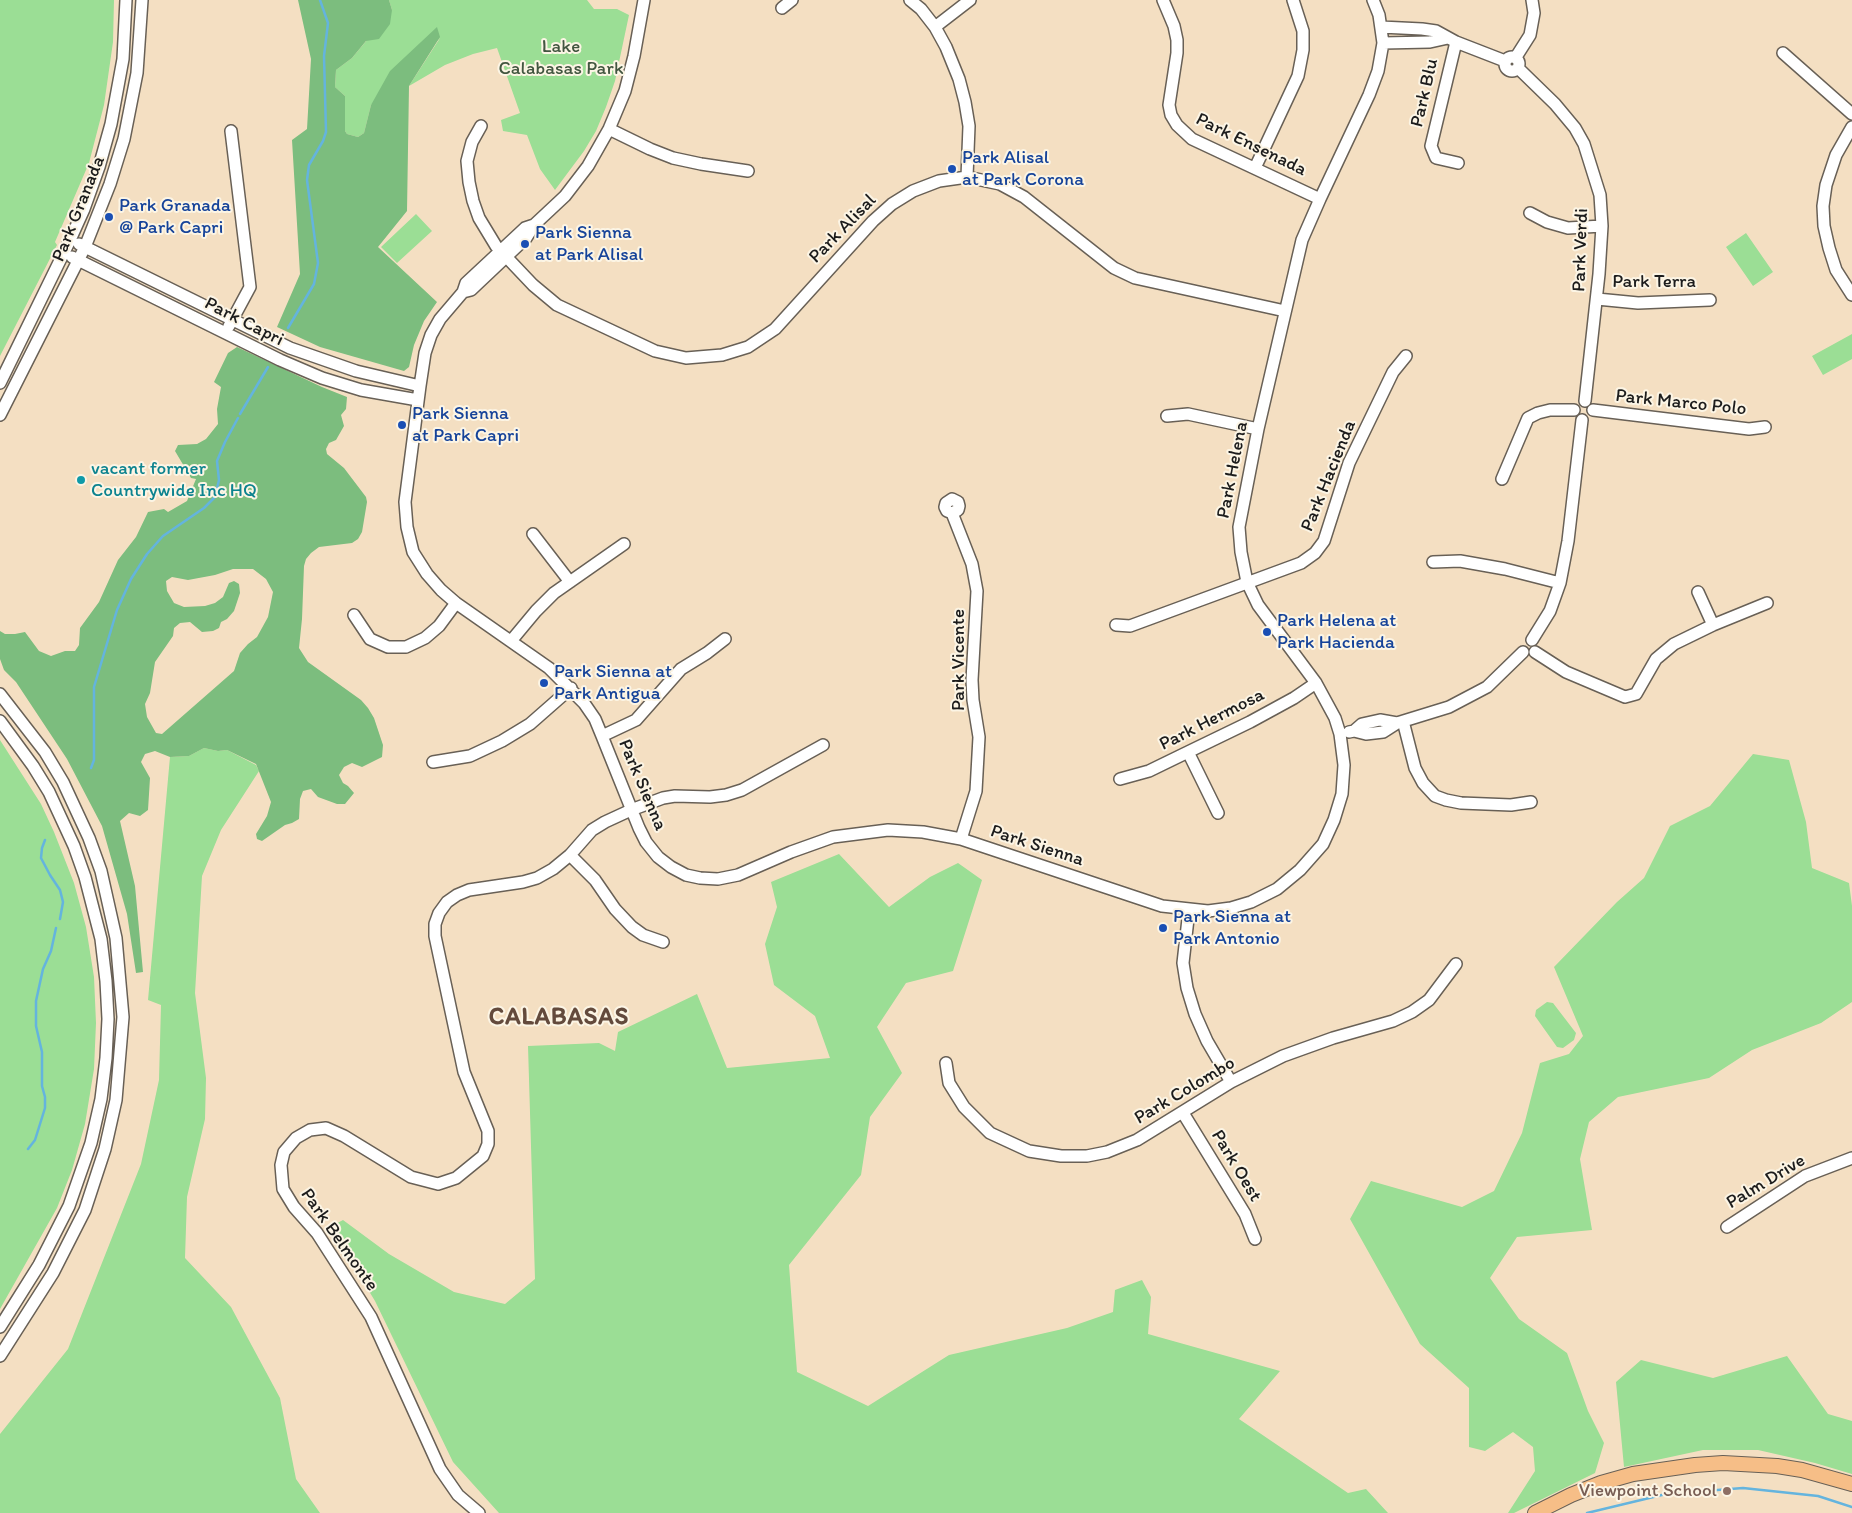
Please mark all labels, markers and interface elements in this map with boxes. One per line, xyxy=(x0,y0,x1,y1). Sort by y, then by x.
park label: Lake Calabasas Park xyxy=(498,36,624,80)
street label: Park Blu xyxy=(1406,56,1444,130)
street label: Park Ensenada xyxy=(1192,108,1310,182)
place label: Park Alisal at Park Corona xyxy=(962,147,1084,191)
street label: Park Granada xyxy=(47,153,111,265)
marker: Park Alisal at Park Corona xyxy=(946,163,958,175)
street label: Park Alisal xyxy=(805,190,881,268)
place label: Park Granada @ Park Capri xyxy=(119,195,231,239)
street label: Park Verdi xyxy=(1568,208,1594,292)
marker: Park Granada @ Park Capri xyxy=(103,211,115,223)
place label: Park Sienna at Park Alisal xyxy=(535,222,643,266)
marker: Park Sienna at Park Alisal xyxy=(519,238,531,250)
street label: Park Terra xyxy=(1612,271,1696,293)
street label: Park Capri xyxy=(201,292,287,352)
street label: Park Marco Polo xyxy=(1614,385,1748,421)
place label: Park Sienna at Park Capri xyxy=(412,403,519,447)
street label: Park Hacienda xyxy=(1296,417,1362,535)
marker: Park Sienna at Park Capri xyxy=(396,419,408,431)
street label: Park Helena xyxy=(1212,420,1254,520)
place label: vacant former Countrywide Inc HQ xyxy=(91,458,257,502)
marker: vacant former Countrywide Inc HQ xyxy=(75,474,87,486)
street label: Park Vicente xyxy=(948,609,970,711)
place label: Park Helena at Park Hacienda xyxy=(1277,610,1396,654)
marker: Park Helena at Park Hacienda xyxy=(1261,626,1273,638)
place label: Park Sienna at Park Antigua xyxy=(554,661,672,705)
marker: Park Sienna at Park Antigua xyxy=(538,677,550,689)
street label: Park Hermosa xyxy=(1156,684,1268,756)
street label: Park Sienna xyxy=(613,736,671,834)
street label: Park Sienna xyxy=(987,820,1087,872)
place label: Park Sienna at Park Antonio xyxy=(1173,906,1291,950)
marker: Park Sienna at Park Antonio xyxy=(1157,922,1169,934)
district label: CALABASAS xyxy=(488,1004,630,1032)
street label: Park Colombo xyxy=(1130,1052,1240,1130)
street label: Park Oest xyxy=(1206,1126,1266,1206)
street label: Palm Drive xyxy=(1722,1150,1810,1214)
street label: Park Belmonte xyxy=(295,1184,383,1296)
place label: Viewpoint School xyxy=(1579,1480,1717,1502)
marker: Viewpoint School xyxy=(1721,1485,1733,1497)

